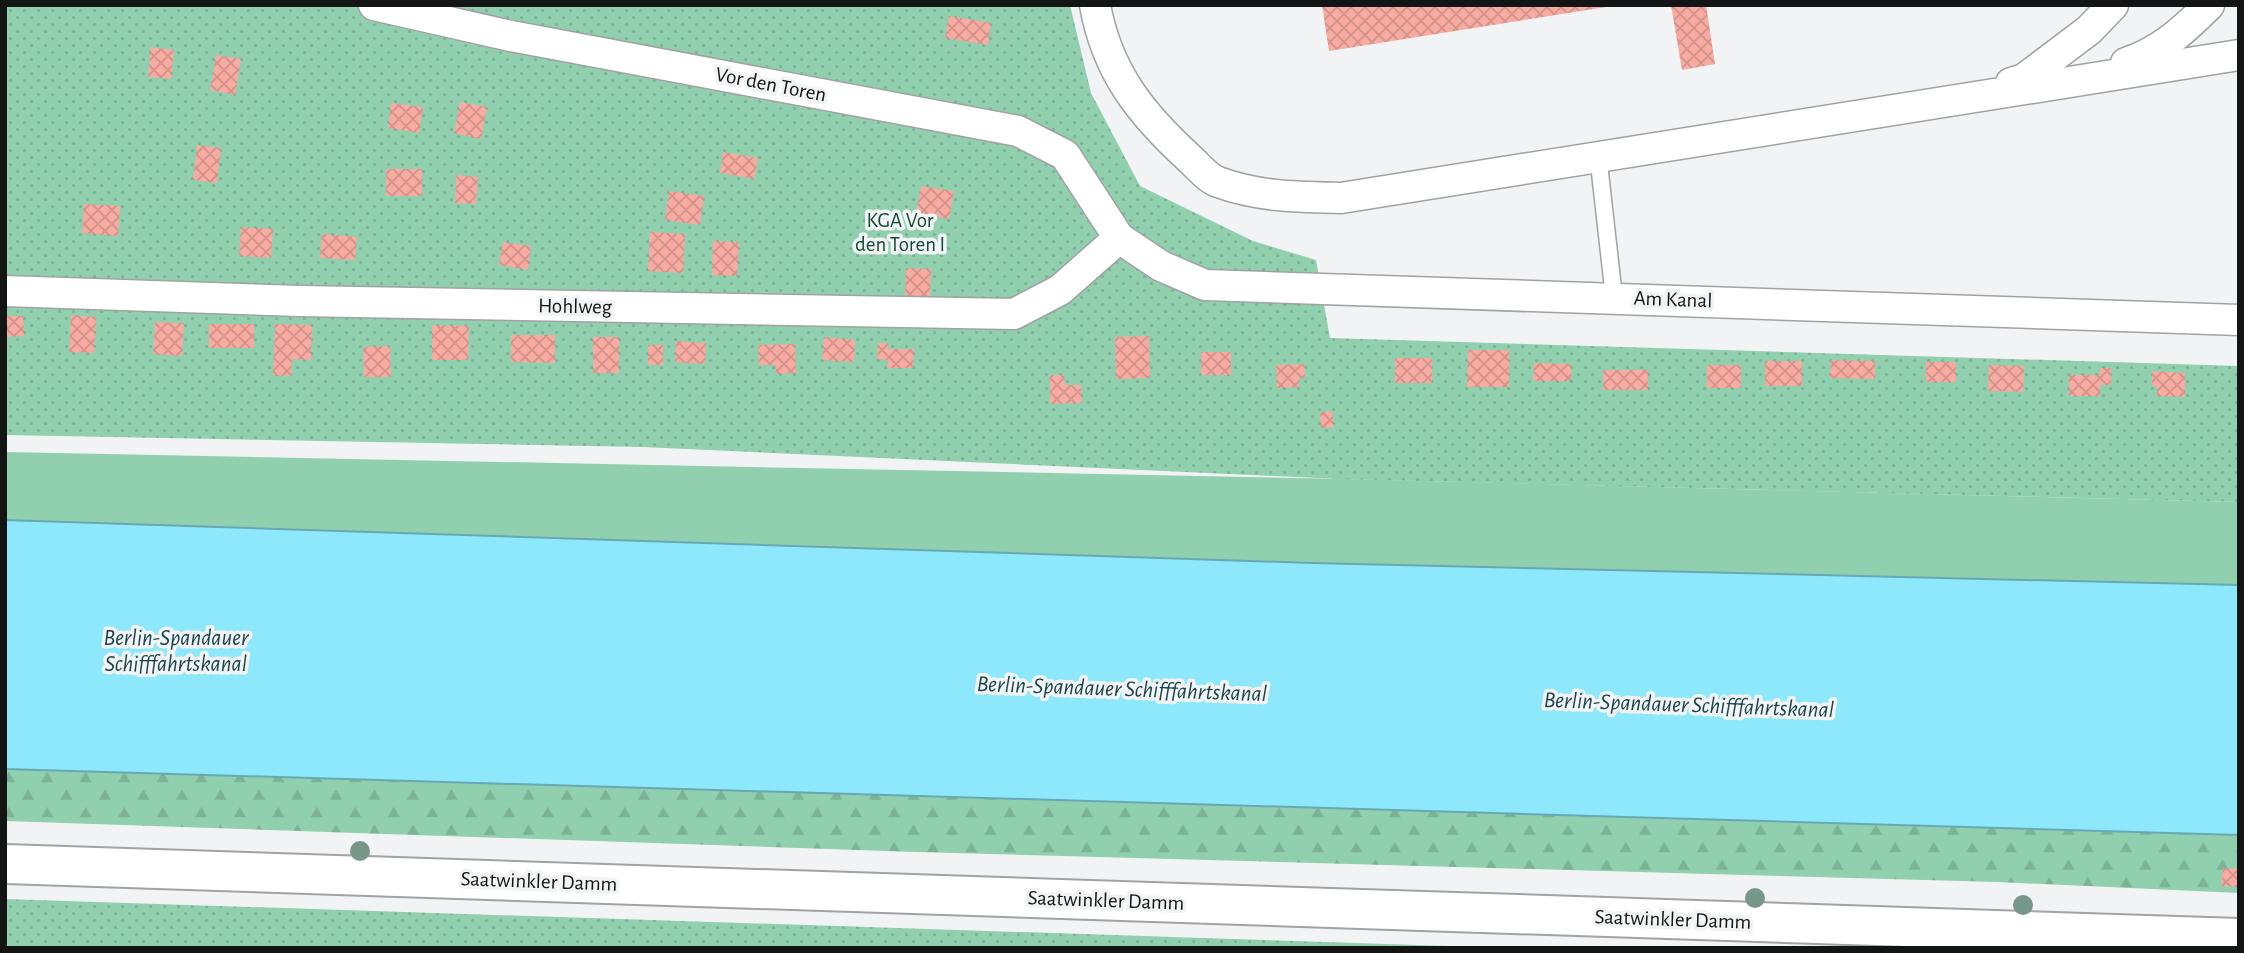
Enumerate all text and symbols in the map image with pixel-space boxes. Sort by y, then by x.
street label: Vor den Toren [714,63,828,106]
park label: KGA Vor den Toren I [855,210,945,255]
street label: Am Kanal [1633,288,1713,311]
street label: Hohlweg [538,295,613,318]
water label: Berlin-Spandauer Schifffahrtskanal [104,627,249,676]
water label: Berlin-Spandauer Schifffahrtskanal [976,673,1268,706]
water label: Berlin-Spandauer Schifffahrtskanal [1543,689,1835,722]
street label: Saatwinkler Damm [460,868,618,895]
street label: Saatwinkler Damm [1027,887,1185,914]
street label: Saatwinkler Damm [1594,906,1752,933]

